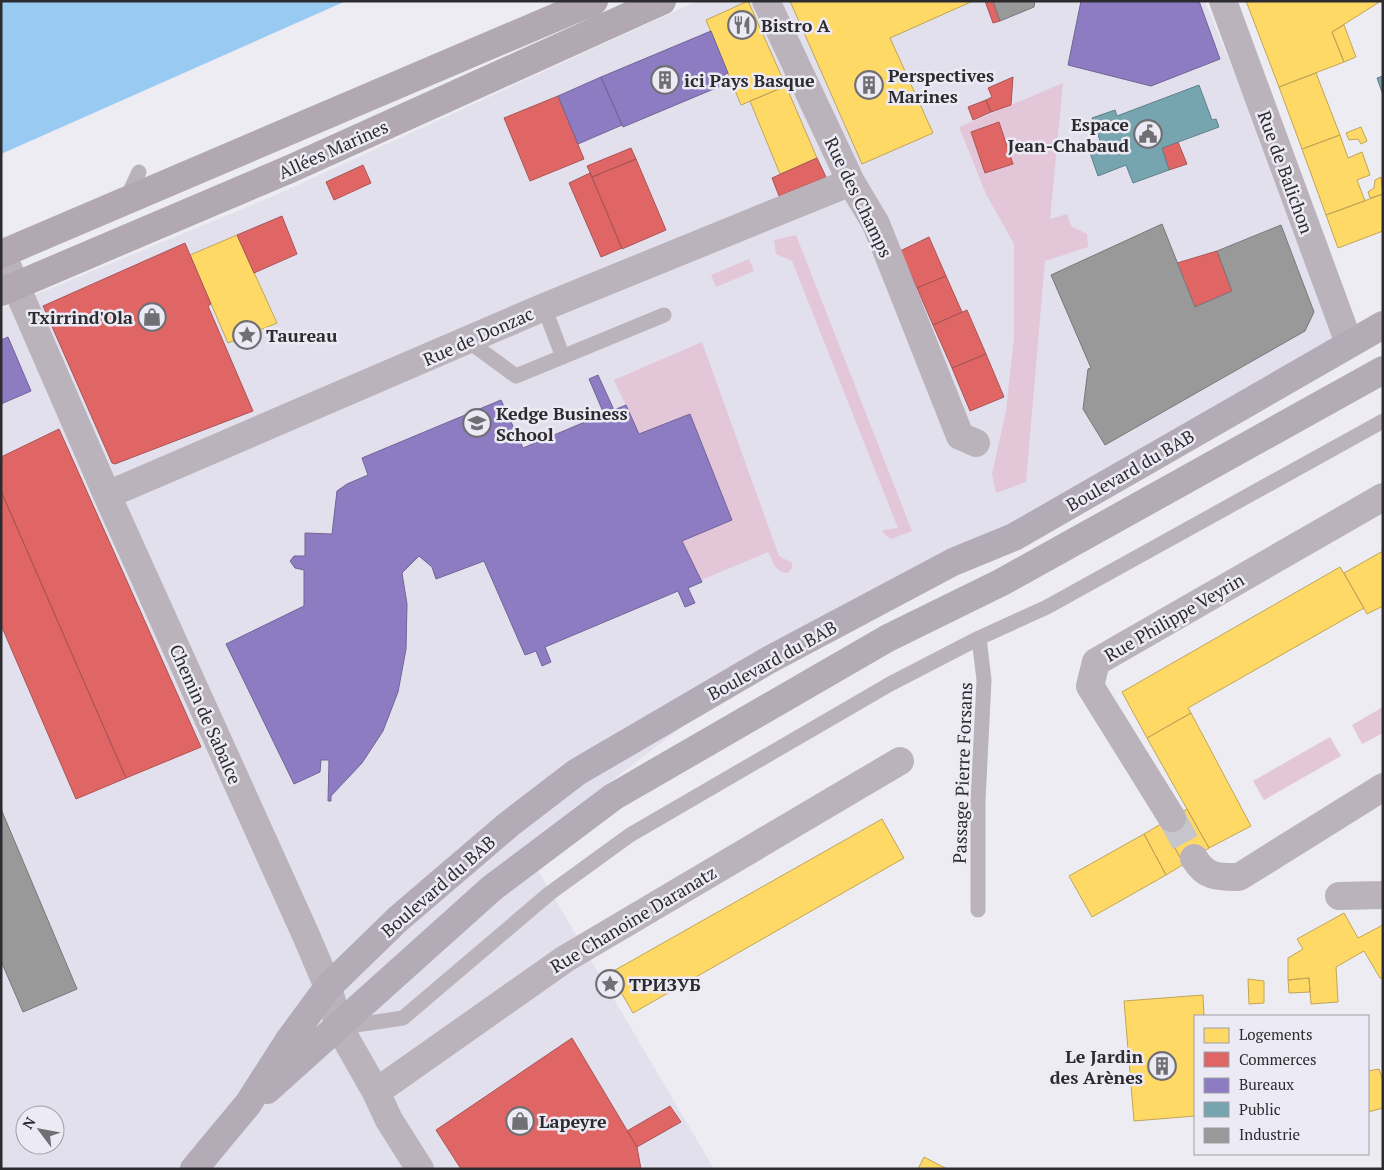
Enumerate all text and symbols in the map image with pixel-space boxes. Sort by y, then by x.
restaurant icon: Bistro A [727,10,757,40]
place label: Bistro A [761,13,831,37]
place label: Perspectives Marines [888,63,994,108]
building icon: ici Pays Basque [650,65,680,95]
place label: ici Pays Basque [684,68,815,92]
building icon: Perspectives Marines [854,70,884,100]
street label: Rue de Balichon [1253,107,1319,237]
place label: Espace Jean-Chabaud [1008,112,1129,157]
street label: Allées Marines [274,114,392,184]
public building icon: Espace Jean-Chabaud [1133,119,1163,149]
street label: Rue des Champs [819,133,899,261]
street label: Rue de Donzac [419,301,537,371]
shop icon: Txirrind'Ola [137,302,167,332]
place label: Txirrind'Ola [28,305,133,329]
place icon: Taureau [232,320,262,350]
place label: Taureau [266,323,337,347]
place label: Kedge Business School [496,401,628,446]
school or university icon: Kedge Business School [462,408,492,438]
street label: Boulevard du BAB [1062,424,1198,516]
street label: Rue Philippe Veyrin [1100,567,1248,667]
street label: Boulevard du BAB [703,615,841,705]
street label: Chemin de Sabalce [164,640,248,788]
street label: Passage Pierre Forsans [947,682,977,864]
street label: Boulevard du BAB [376,830,500,942]
street label: Rue Chanoine Daranatz [546,860,720,978]
place icon: ТРИЗУБ [595,969,625,999]
place label: ТРИЗУБ [629,972,701,996]
legend [1194,1015,1369,1155]
text: Logements [1239,1024,1312,1044]
place label: Le Jardin des Arènes [1050,1044,1143,1089]
text: Commerces [1239,1049,1317,1069]
building icon: Le Jardin des Arènes [1147,1051,1177,1081]
text: Bureaux [1239,1074,1294,1094]
text: Public [1239,1099,1281,1119]
north arrow [15,1105,65,1155]
shop icon: Lapeyre [505,1106,535,1136]
place label: Lapeyre [539,1109,607,1133]
text: N [18,1113,40,1132]
text: Industrie [1239,1124,1300,1144]

